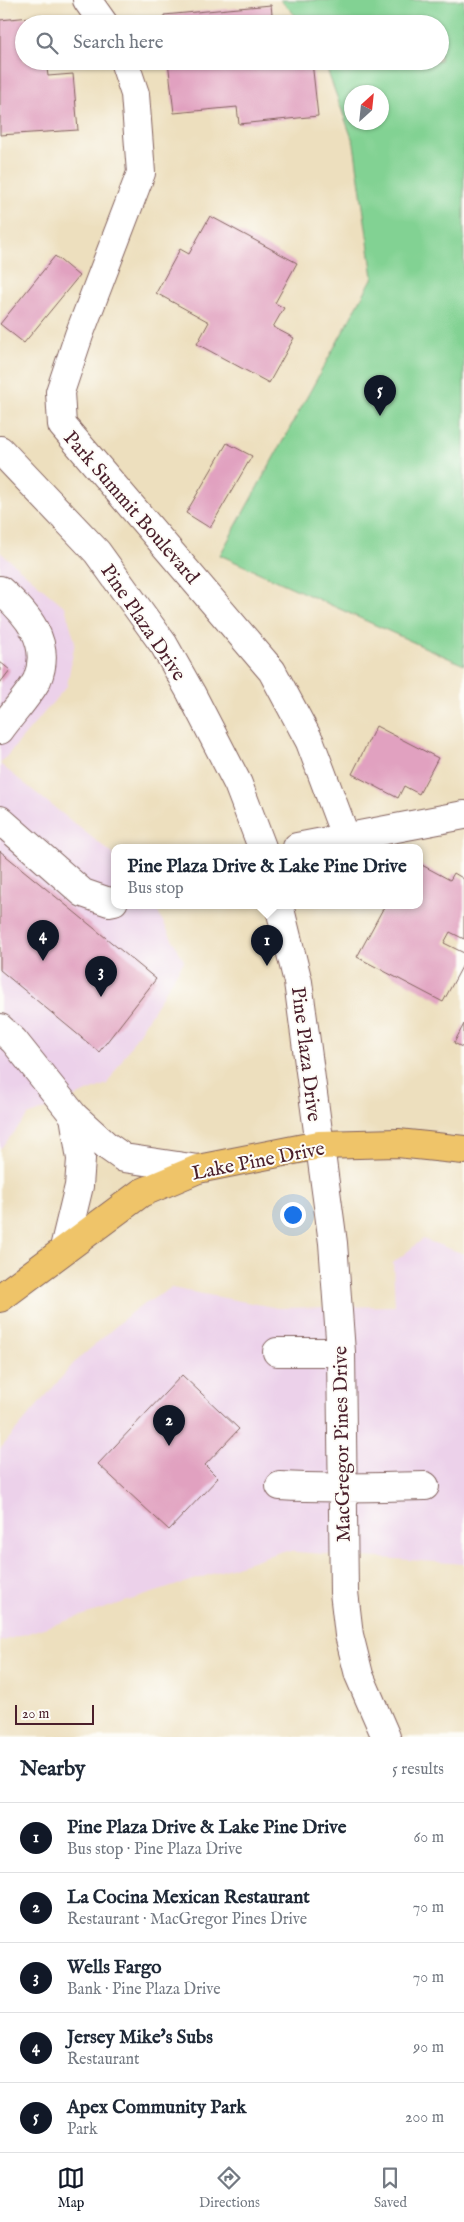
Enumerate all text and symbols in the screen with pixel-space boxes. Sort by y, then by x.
search box [15,15,449,70]
icon: search [33,29,61,57]
text: Search here [73,31,164,55]
north arrow [344,85,389,130]
pin: 5 [364,375,396,416]
street label: Park Summit Boulevard [58,426,204,590]
street label: Pine Plaza Drive [94,560,191,686]
popup [111,844,423,909]
text: Pine Plaza Drive & Lake Pine Drive [127,855,407,879]
text: Bus stop [127,879,184,899]
pin: 4 [27,920,59,961]
pin: 1 [251,925,283,966]
pin: 3 [85,956,117,997]
street label: Pine Plaza Drive [285,985,326,1123]
street label: Lake Pine Drive [190,1136,327,1187]
your location [280,1202,306,1228]
street label: MacGregor Pines Drive [328,1346,357,1542]
pin: 2 [153,1405,185,1446]
scale bar [15,1702,94,1725]
text: 20 m [22,1705,49,1723]
text: Nearby [20,1756,85,1783]
text: 5 results [392,1760,444,1780]
text: Pine Plaza Drive & Lake Pine Drive [67,1816,346,1840]
text: 1 [33,1828,39,1848]
text: 60 m [414,1828,444,1848]
text: Bus stop · Pine Plaza Drive [67,1840,242,1860]
text: La Cocina Mexican Restaurant [67,1886,310,1910]
text: 2 [32,1898,40,1918]
text: 70 m [413,1898,444,1918]
text: Restaurant · MacGregor Pines Drive [67,1910,307,1930]
text: Wells Fargo [67,1956,162,1980]
text: 3 [33,1968,39,1988]
text: 70 m [413,1968,444,1988]
text: Bank · Pine Plaza Drive [67,1980,221,2000]
text: Jersey Mike's Subs [67,2026,213,2050]
text: 4 [32,2038,40,2058]
text: 90 m [413,2038,444,2058]
text: Restaurant [67,2050,140,2070]
text: Apex Community Park [67,2096,246,2120]
text: 5 [33,2108,39,2128]
text: 200 m [405,2108,444,2128]
text: Park [67,2120,97,2140]
tab: Map [57,2164,85,2212]
tab: Directions [199,2164,260,2212]
tab: Saved [374,2164,407,2212]

